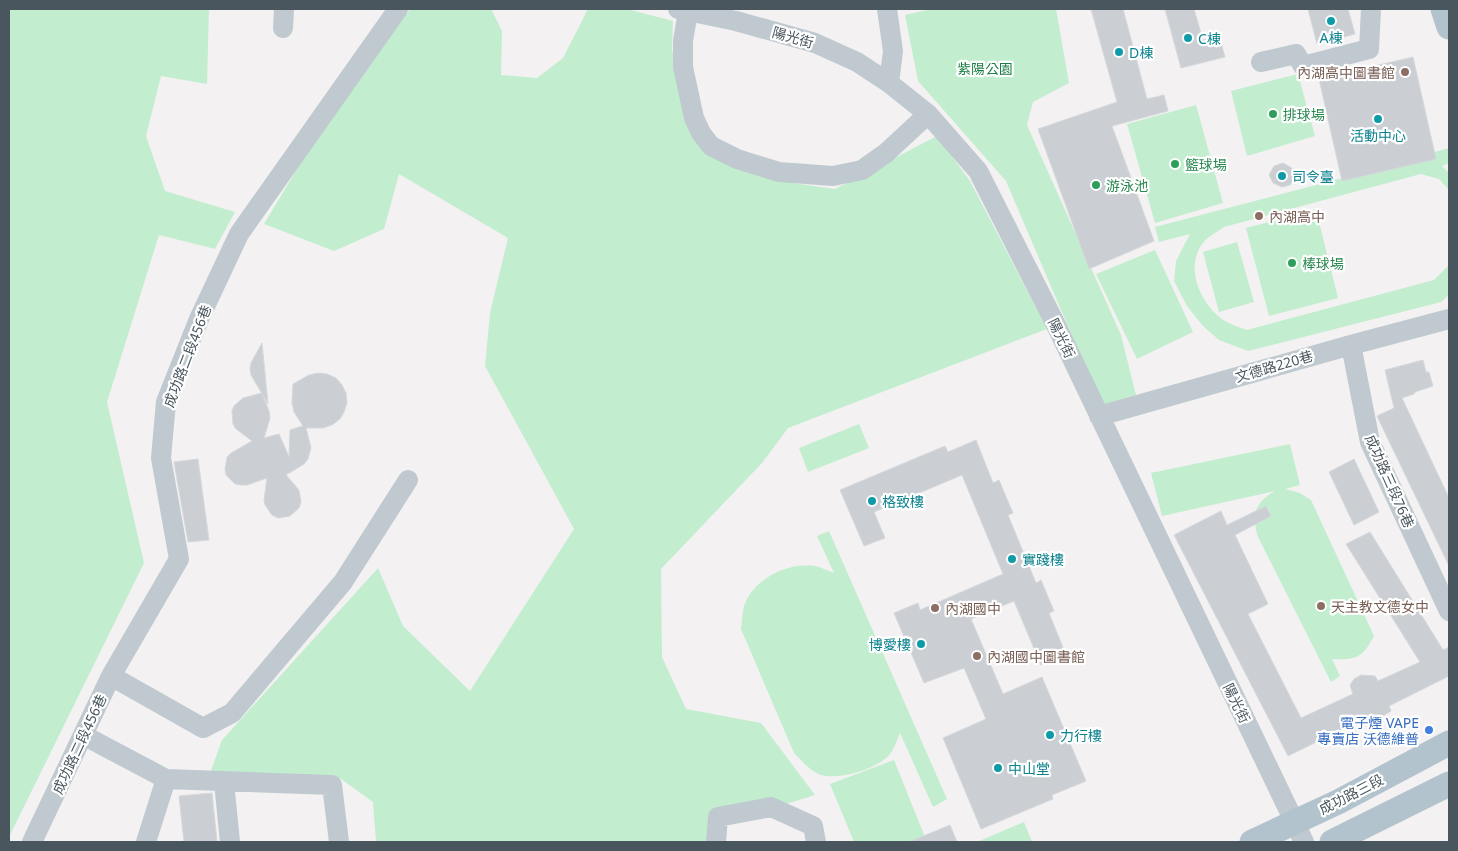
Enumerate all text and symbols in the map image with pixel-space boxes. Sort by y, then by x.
marker: A棟 [1325,15,1337,27]
street label: 陽光街 [770,22,816,52]
place label: A棟 [1320,28,1342,47]
place label: C棟 [1198,29,1221,48]
marker: C棟 [1182,32,1194,44]
place label: D棟 [1129,43,1153,62]
marker: D棟 [1113,46,1125,58]
park label: 紫陽公園 [957,59,1013,78]
place label: 內湖高中圖書館 [1297,63,1395,82]
marker: 內湖高中圖書館 [1399,66,1411,78]
place label: 排球場 [1283,105,1325,124]
marker: 排球場 [1267,108,1279,120]
marker: 活動中心 [1372,113,1384,125]
place label: 活動中心 [1350,126,1406,145]
place label: 籃球場 [1185,155,1227,174]
marker: 籃球場 [1169,158,1181,170]
place label: 司令臺 [1292,167,1334,186]
marker: 司令臺 [1276,170,1288,182]
place label: 游泳池 [1106,176,1148,195]
marker: 游泳池 [1090,179,1102,191]
place label: 內湖高中 [1269,207,1325,226]
marker: 內湖高中 [1253,210,1265,222]
place label: 棒球場 [1302,254,1344,273]
marker: 棒球場 [1286,257,1298,269]
street label: 成功路二段456巷 [159,302,215,410]
street label: 陽光街 [1044,315,1080,361]
street label: 文德路220巷 [1233,346,1315,386]
street label: 成功路三段76巷 [1361,431,1419,531]
place label: 格致樓 [882,492,924,511]
marker: 格致樓 [866,495,878,507]
place label: 實踐樓 [1022,550,1064,569]
marker: 實踐樓 [1006,553,1018,565]
place label: 天主教文德女中 [1331,597,1429,616]
place label: 內湖國中 [945,599,1001,618]
marker: 天主教文德女中 [1315,600,1327,612]
marker: 內湖國中 [929,602,941,614]
place label: 博愛樓 [869,635,911,654]
marker: 博愛樓 [915,638,927,650]
place label: 內湖國中圖書館 [987,647,1085,666]
marker: 內湖國中圖書館 [971,650,983,662]
street label: 陽光街 [1219,680,1255,726]
street label: 成功路二段456巷 [48,691,110,797]
place label: 電子煙 VAPE 專賣店 沃德維普 [1317,713,1419,748]
marker: 電子煙 VAPE 專賣店 沃德維普 [1423,724,1435,736]
place label: 力行樓 [1060,726,1102,745]
marker: 力行樓 [1044,729,1056,741]
place label: 中山堂 [1008,759,1050,778]
marker: 中山堂 [992,762,1004,774]
street label: 成功路三段 [1316,770,1386,818]

